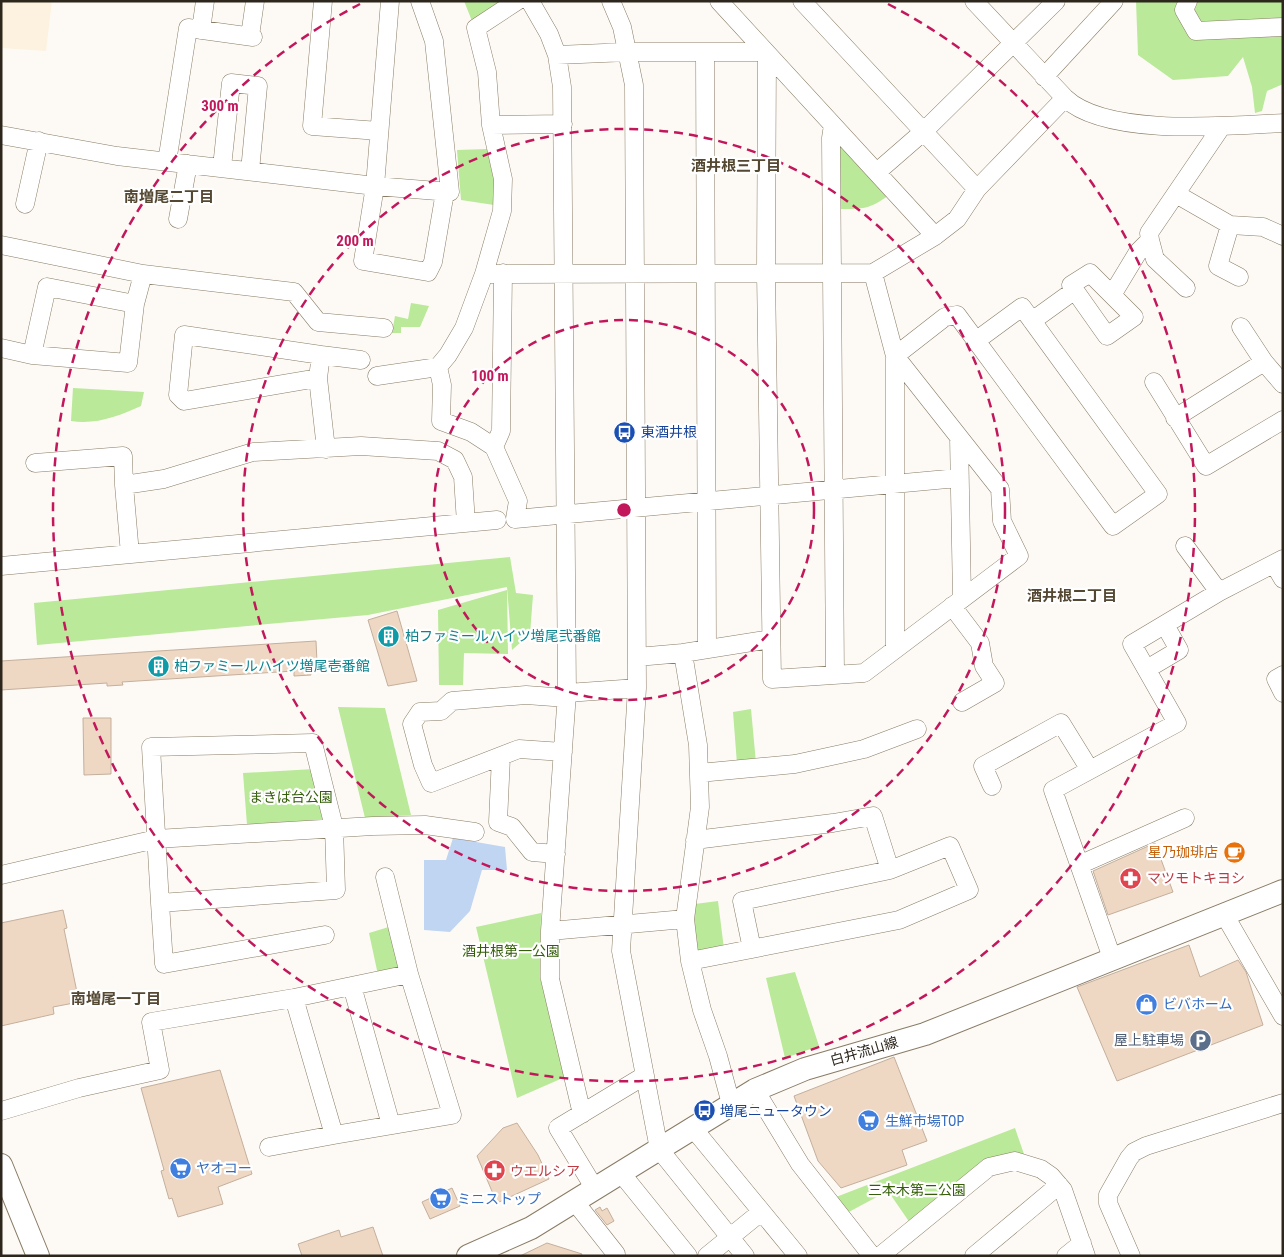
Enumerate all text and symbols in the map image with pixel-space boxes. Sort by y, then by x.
text: 300 m [201,97,239,115]
district label: 酒井根三丁目 [691,157,781,175]
district label: 南増尾二丁目 [124,188,214,206]
text: 200 m [336,232,374,250]
text: 100 m [471,367,509,385]
bus stop icon: 東酒井根 [613,420,637,444]
place label: 東酒井根 [641,424,697,440]
centre of rings [615,501,633,519]
district label: 酒井根二丁目 [1027,587,1117,605]
building icon: 柏ファミールハイツ増尾弐番館 [377,624,401,648]
place label: 柏ファミールハイツ増尾弐番館 [405,628,601,644]
building icon: 柏ファミールハイツ増尾壱番館 [146,654,170,678]
place label: 柏ファミールハイツ増尾壱番館 [174,658,370,674]
park label: まきば台公園 [249,789,333,805]
cafe icon: 星乃珈琲店 [1222,840,1246,864]
place label: 星乃珈琲店 [1148,844,1218,860]
pharmacy icon: マツモトキヨシ [1119,866,1143,890]
place label: マツモトキヨシ [1147,870,1245,886]
park label: 酒井根第一公園 [462,943,560,959]
district label: 南増尾一丁目 [71,990,161,1008]
shop icon: ビバホーム [1135,992,1159,1016]
place label: ビバホーム [1163,996,1233,1012]
parking icon: 屋上駐車場 [1188,1028,1212,1052]
place label: 屋上駐車場 [1114,1032,1184,1048]
street label: 白井流山線 [828,1034,900,1068]
bus stop icon: 増尾ニュータウン [692,1099,716,1123]
place label: 増尾ニュータウン [720,1103,832,1119]
supermarket icon: 生鮮市場TOP [857,1109,881,1133]
place label: 生鮮市場TOP [885,1113,965,1129]
supermarket icon: ヤオコー [168,1156,192,1180]
pharmacy icon: ウエルシア [482,1159,506,1183]
place label: ヤオコー [196,1160,252,1176]
place label: ウエルシア [510,1163,580,1179]
park label: 三本木第二公園 [868,1182,966,1198]
supermarket icon: ミニストップ [429,1187,453,1211]
place label: ミニストップ [457,1191,541,1207]

